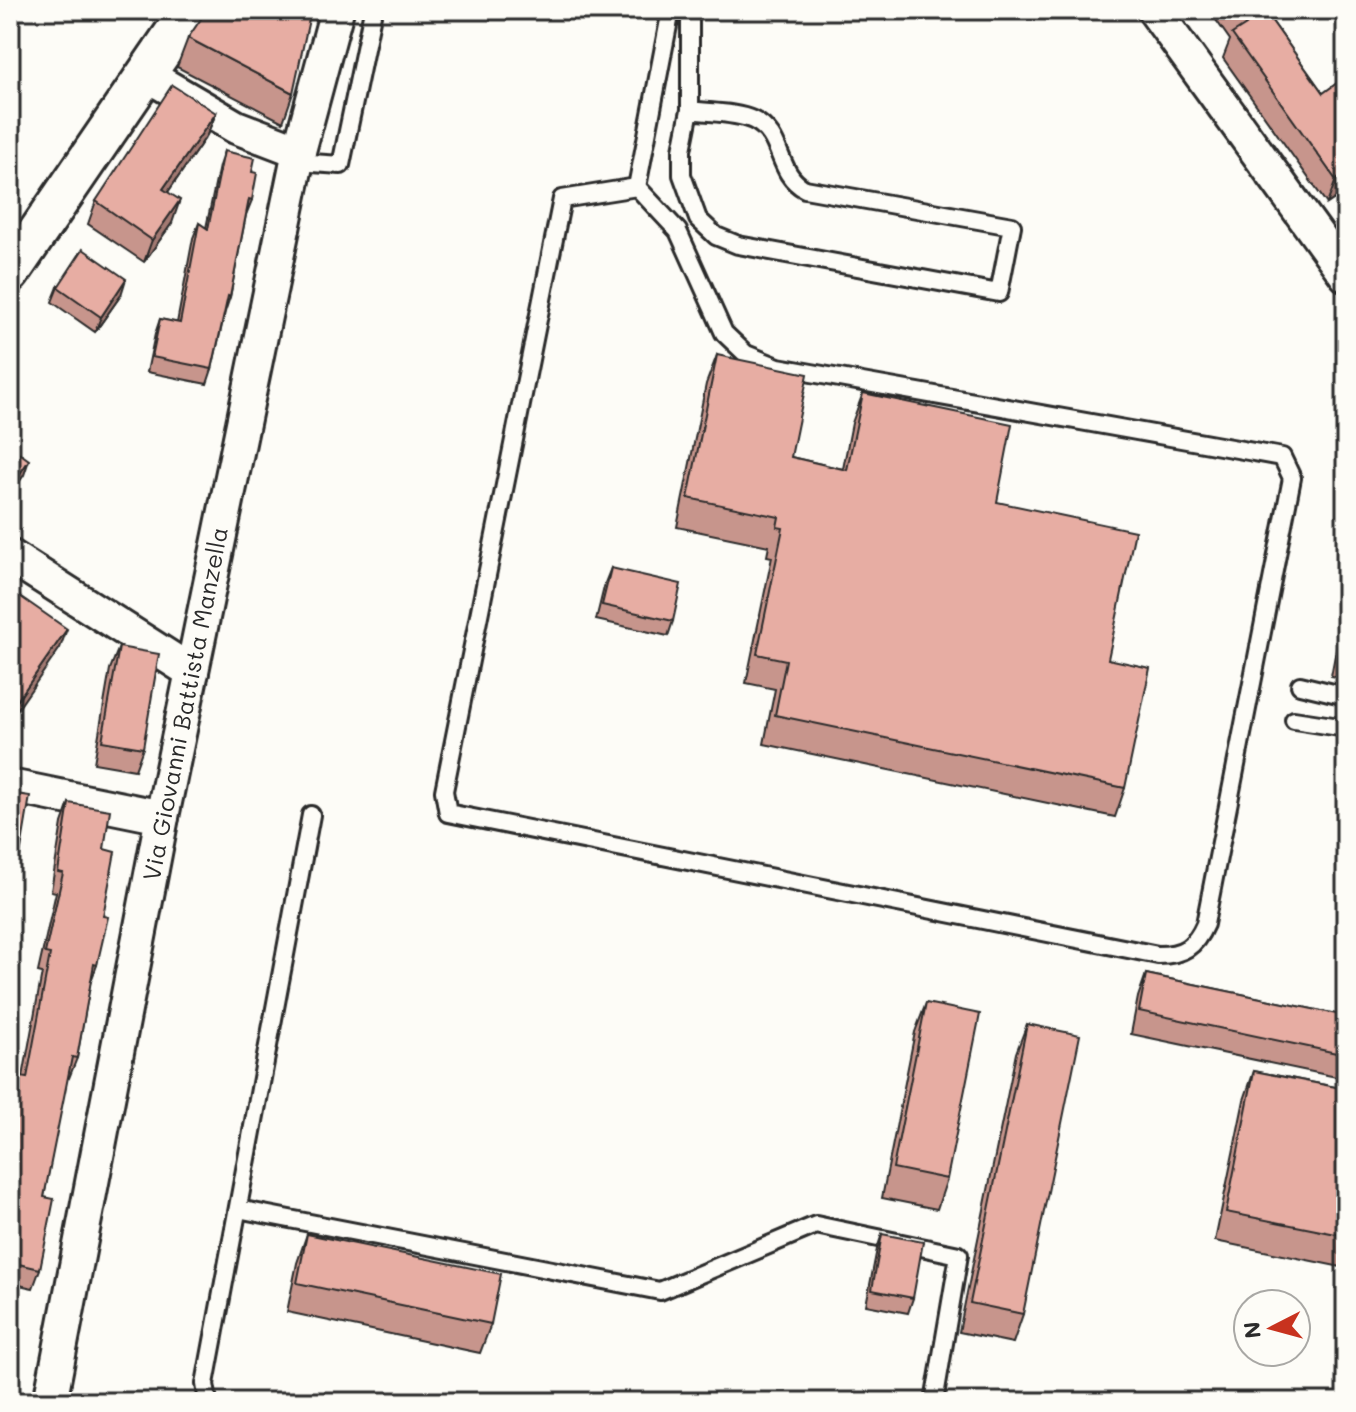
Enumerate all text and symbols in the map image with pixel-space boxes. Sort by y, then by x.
street label: Via Giovanni Battista Manzella [135,524,234,883]
north arrow [1232,1288,1312,1368]
text: N [1236,1320,1267,1340]

